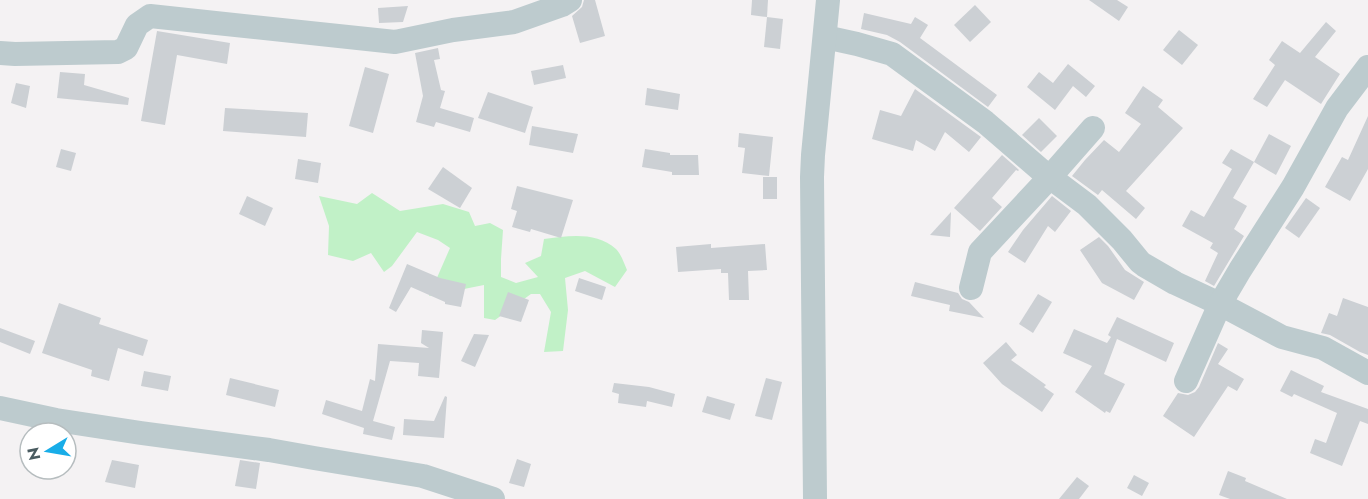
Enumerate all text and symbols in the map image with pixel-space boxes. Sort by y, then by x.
north arrow [18,421,78,481]
text: N [21,445,46,462]

